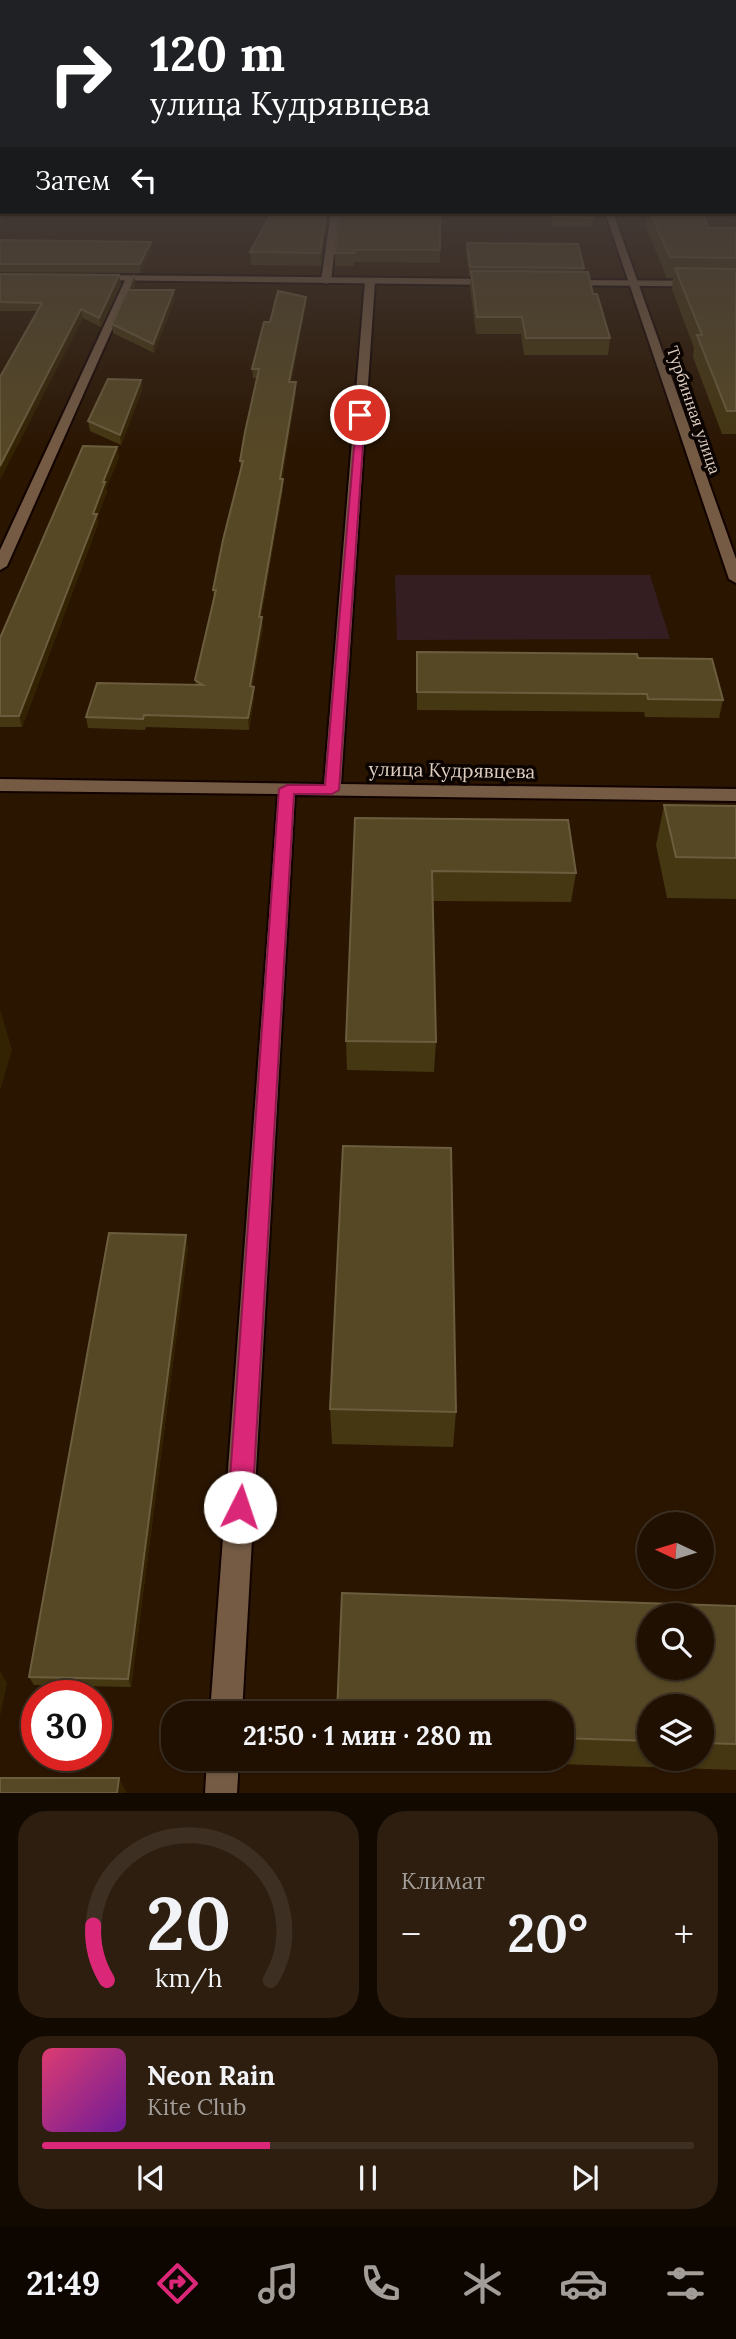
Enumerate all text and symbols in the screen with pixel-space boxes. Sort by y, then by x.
text: 120 m [150,22,285,84]
icon: right [35,28,126,119]
text: улица Кудрявцева [150,83,431,124]
icon: left [125,161,163,199]
text: Затем [35,164,111,197]
street label: Турбинная улица [663,343,725,477]
pin [330,385,390,445]
icon: arrive [341,396,379,434]
street label: улица Кудрявцева [369,757,536,783]
position arrow [203,1470,277,1544]
north arrow [637,1512,714,1589]
map controls [637,1512,714,1771]
button: search [637,1603,714,1680]
speed limit sign: 30 [21,1680,112,1771]
button: layers [637,1694,714,1771]
text: 21:50 · 1 мин · 280 m [243,1719,492,1752]
text: Климат [401,1866,485,1895]
text: 20 [146,1878,231,1971]
text: 20° [507,1900,588,1966]
text: − [401,1910,421,1958]
text: + [674,1910,694,1958]
text: km/h [155,1962,222,1994]
text: Neon Rain [147,2059,275,2092]
text: Kite Club [147,2092,246,2121]
icon: previous [132,2159,170,2197]
icon: pause [349,2159,387,2197]
icon: next [566,2159,604,2197]
icon: directions [153,2259,202,2308]
icon: music [254,2259,303,2308]
icon: phone [356,2259,405,2308]
icon: climate [458,2259,507,2308]
icon: car [559,2259,608,2308]
icon: filters [661,2259,710,2308]
text: 21:49 [26,2263,100,2304]

